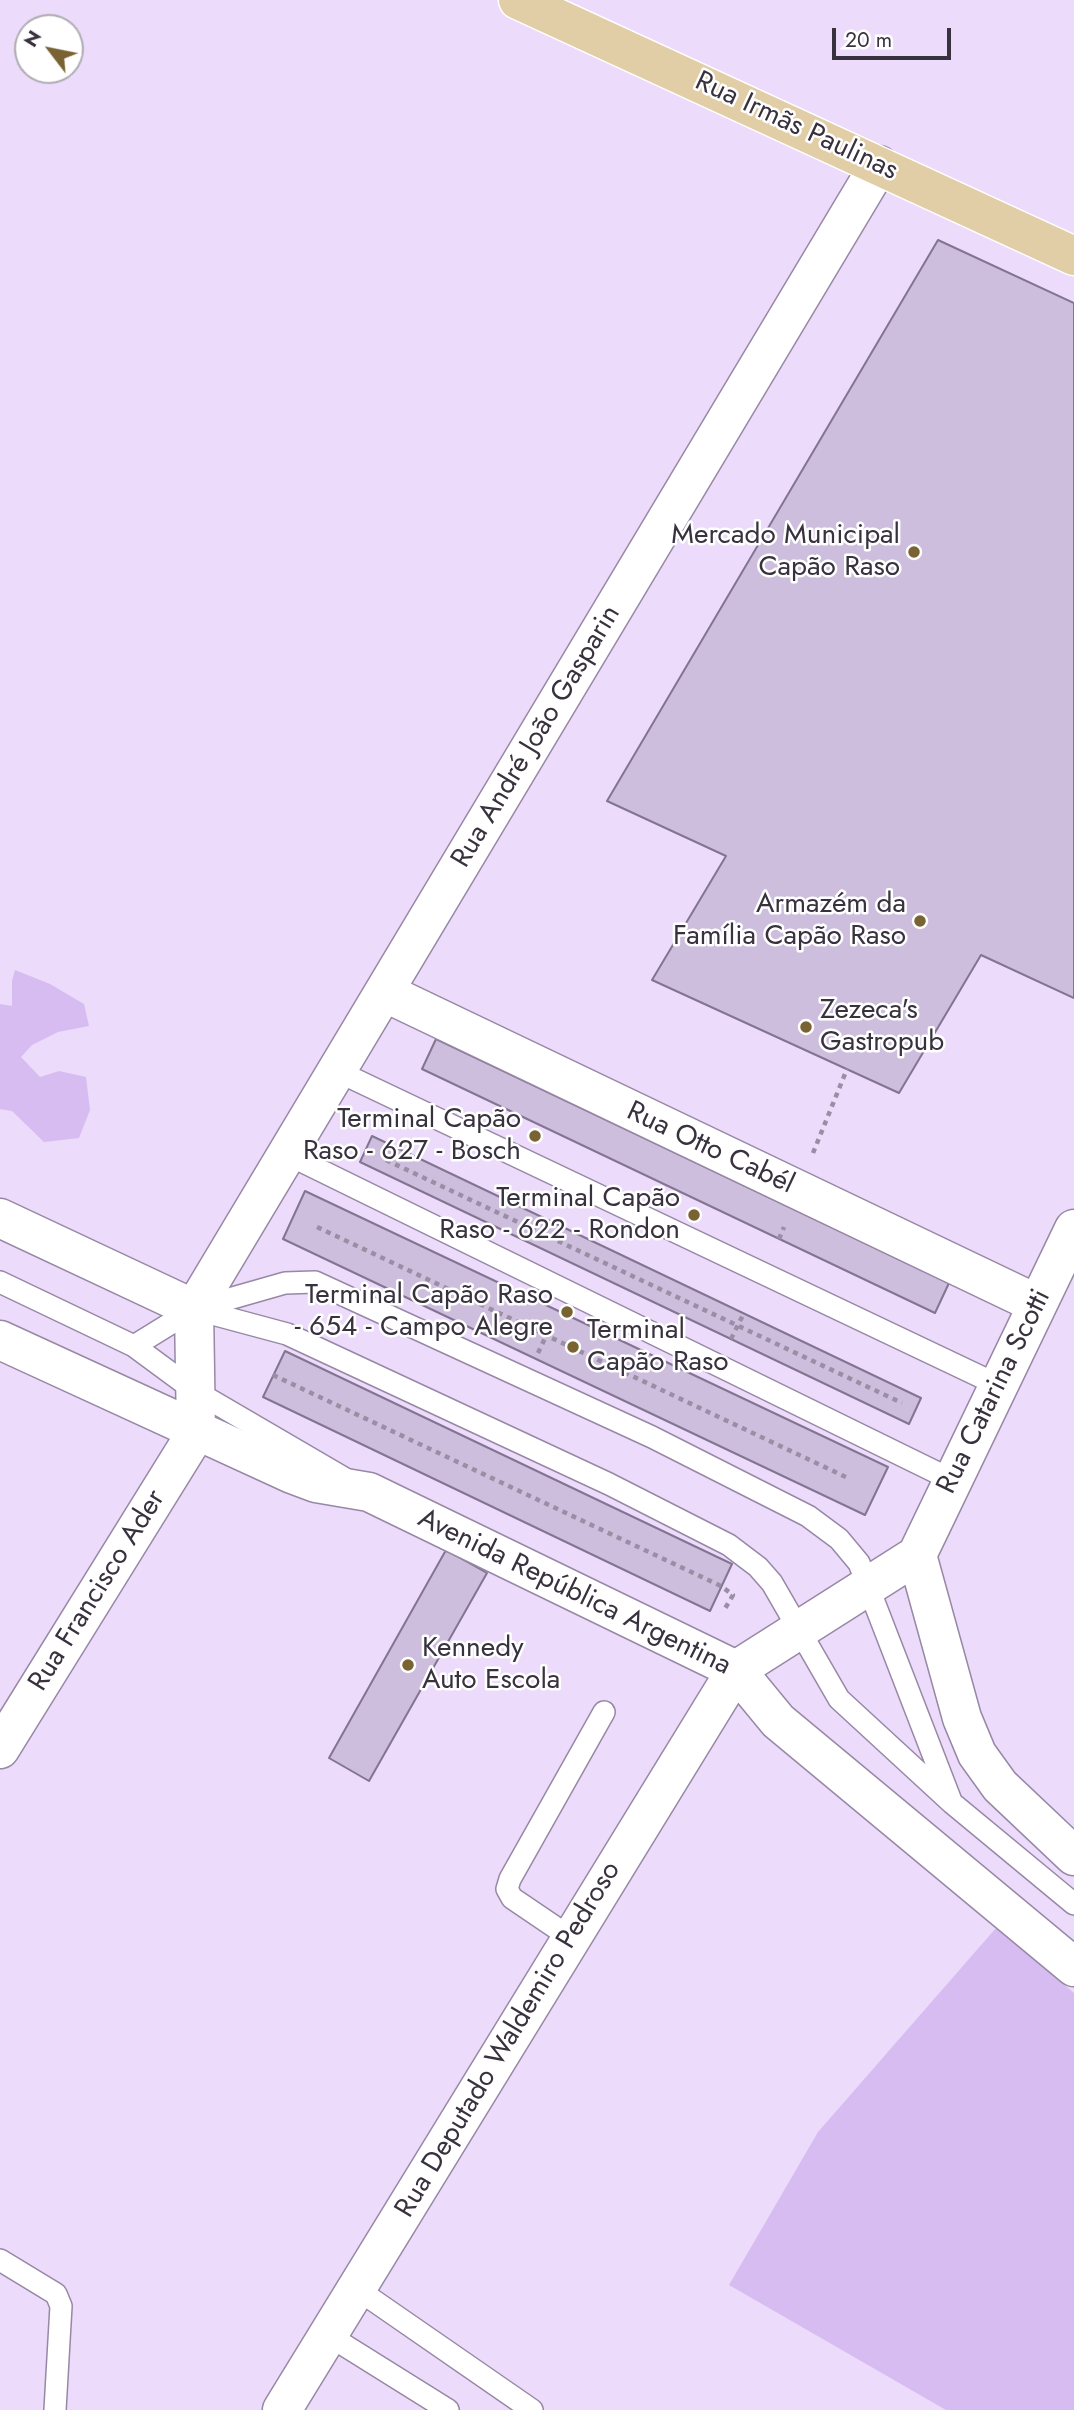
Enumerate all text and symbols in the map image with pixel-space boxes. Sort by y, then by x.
north arrow [14,14,84,84]
scale bar [836,14,955,58]
text: N [17,25,48,52]
text: 20 m [845,25,892,55]
street label: Rua Irmãs Paulinas [689,65,903,189]
place label: Mercado Municipal Capão Raso [671,519,900,585]
marker: Mercado Municipal Capão Raso [906,544,922,560]
street label: Rua André João Gasparin [445,600,629,874]
place label: Armazém da Família Capão Raso [673,888,906,954]
marker: Armazém da Família Capão Raso [912,913,928,929]
place label: Zezeca's Gastropub [820,994,944,1060]
marker: Zezeca's Gastropub [798,1019,814,1035]
street label: Rua Otto Cabél [621,1096,799,1202]
place label: Terminal Capão Raso - 627 - Bosch [303,1103,521,1169]
marker: Terminal Capão Raso - 627 - Bosch [527,1128,543,1144]
place label: Terminal Capão Raso - 622 - Rondon [439,1182,680,1248]
marker: Terminal Capão Raso - 622 - Rondon [686,1207,702,1223]
place label: Terminal Capão Raso - 654 - Campo Alegre [295,1279,553,1345]
street label: Rua Catarina Scotti [931,1284,1059,1500]
marker: Terminal Capão Raso - 654 - Campo Alegre [559,1304,575,1320]
place label: Terminal Capão Raso [587,1314,729,1380]
marker: Terminal Capão Raso [565,1339,581,1355]
street label: Rua Francisco Ader [23,1484,173,1698]
street label: Avenida República Argentina [412,1503,736,1683]
place label: Kennedy Auto Escola [422,1632,560,1698]
marker: Kennedy Auto Escola [400,1657,416,1673]
street label: Rua Deputado Waldemiro Pedroso [389,1856,629,2224]

